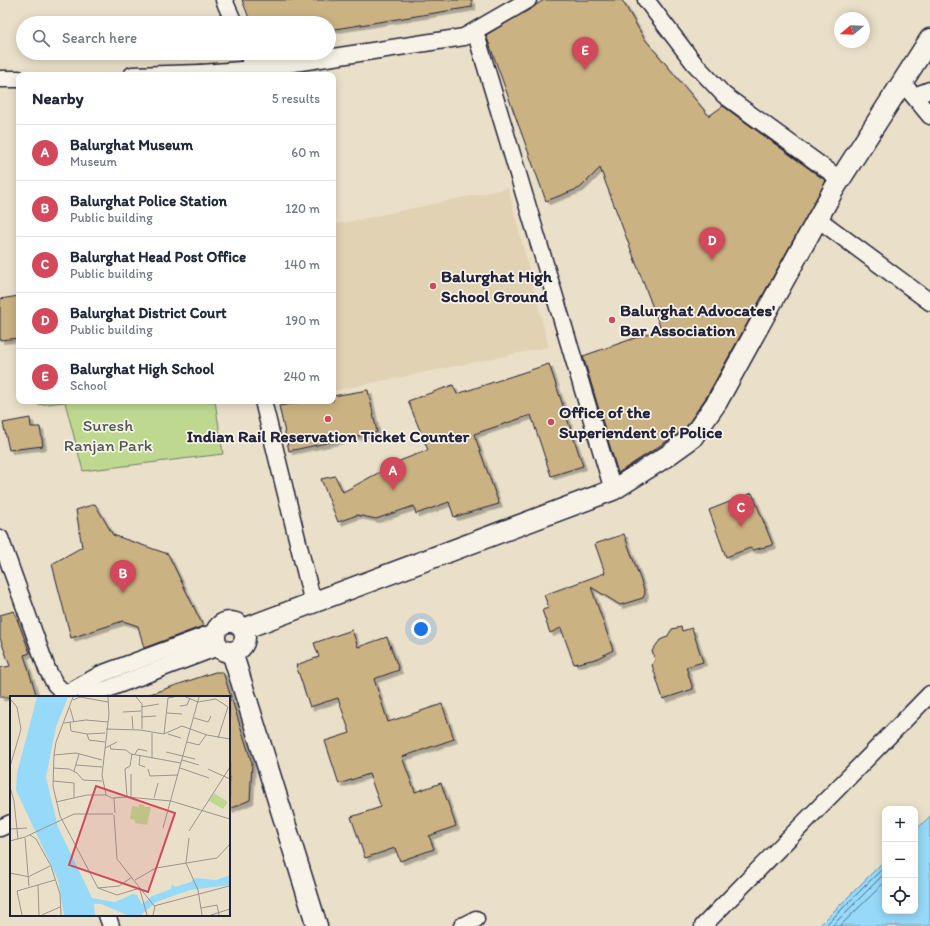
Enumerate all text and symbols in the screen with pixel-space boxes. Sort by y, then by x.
north arrow [834,12,870,48]
search box [16,16,336,60]
icon: search [30,27,52,49]
text: Search here [62,29,137,47]
pin: E [572,37,598,70]
text: Nearby [32,88,84,108]
text: 5 results [272,91,320,106]
text: Balurghat Museum [70,136,193,154]
text: A [41,145,49,160]
text: 60 m [291,145,320,160]
text: Museum [70,154,117,169]
text: Balurghat Police Station [70,192,227,210]
text: B [41,201,49,216]
text: 120 m [285,201,320,216]
text: Public building [70,210,153,225]
pin: D [699,227,725,260]
text: Balurghat Head Post Office [70,248,246,266]
text: C [41,257,49,272]
text: 140 m [284,257,320,272]
text: Public building [70,266,153,281]
place label: Balurghat High School Ground [441,266,553,306]
marker: Balurghat High School Ground [428,281,438,291]
place label: Balurghat Advocates' Bar Association [620,300,775,340]
text: Balurghat District Court [70,304,227,322]
text: D [41,313,49,328]
text: 190 m [285,313,320,328]
marker: Balurghat Advocates' Bar Association [607,315,617,325]
text: Public building [70,322,153,337]
text: Balurghat High School [70,360,214,378]
text: E [41,369,49,384]
text: 240 m [283,369,320,384]
text: School [70,378,107,393]
place label: Office of the Superiendent of Police [559,402,722,443]
marker: Indian Rail Reservation Ticket Counter [323,414,333,424]
park label: Suresh Ranjan Park [64,415,153,455]
marker: Office of the Superiendent of Police [546,417,556,427]
place label: Indian Rail Reservation Ticket Counter [187,426,469,446]
pin: A [380,457,406,490]
pin: C [728,494,754,527]
pin: B [110,560,136,593]
your location [411,619,431,639]
inset map [10,696,230,916]
map controls [882,806,918,914]
button: + [882,806,918,842]
button: − [882,842,918,878]
button: locate [882,878,918,914]

